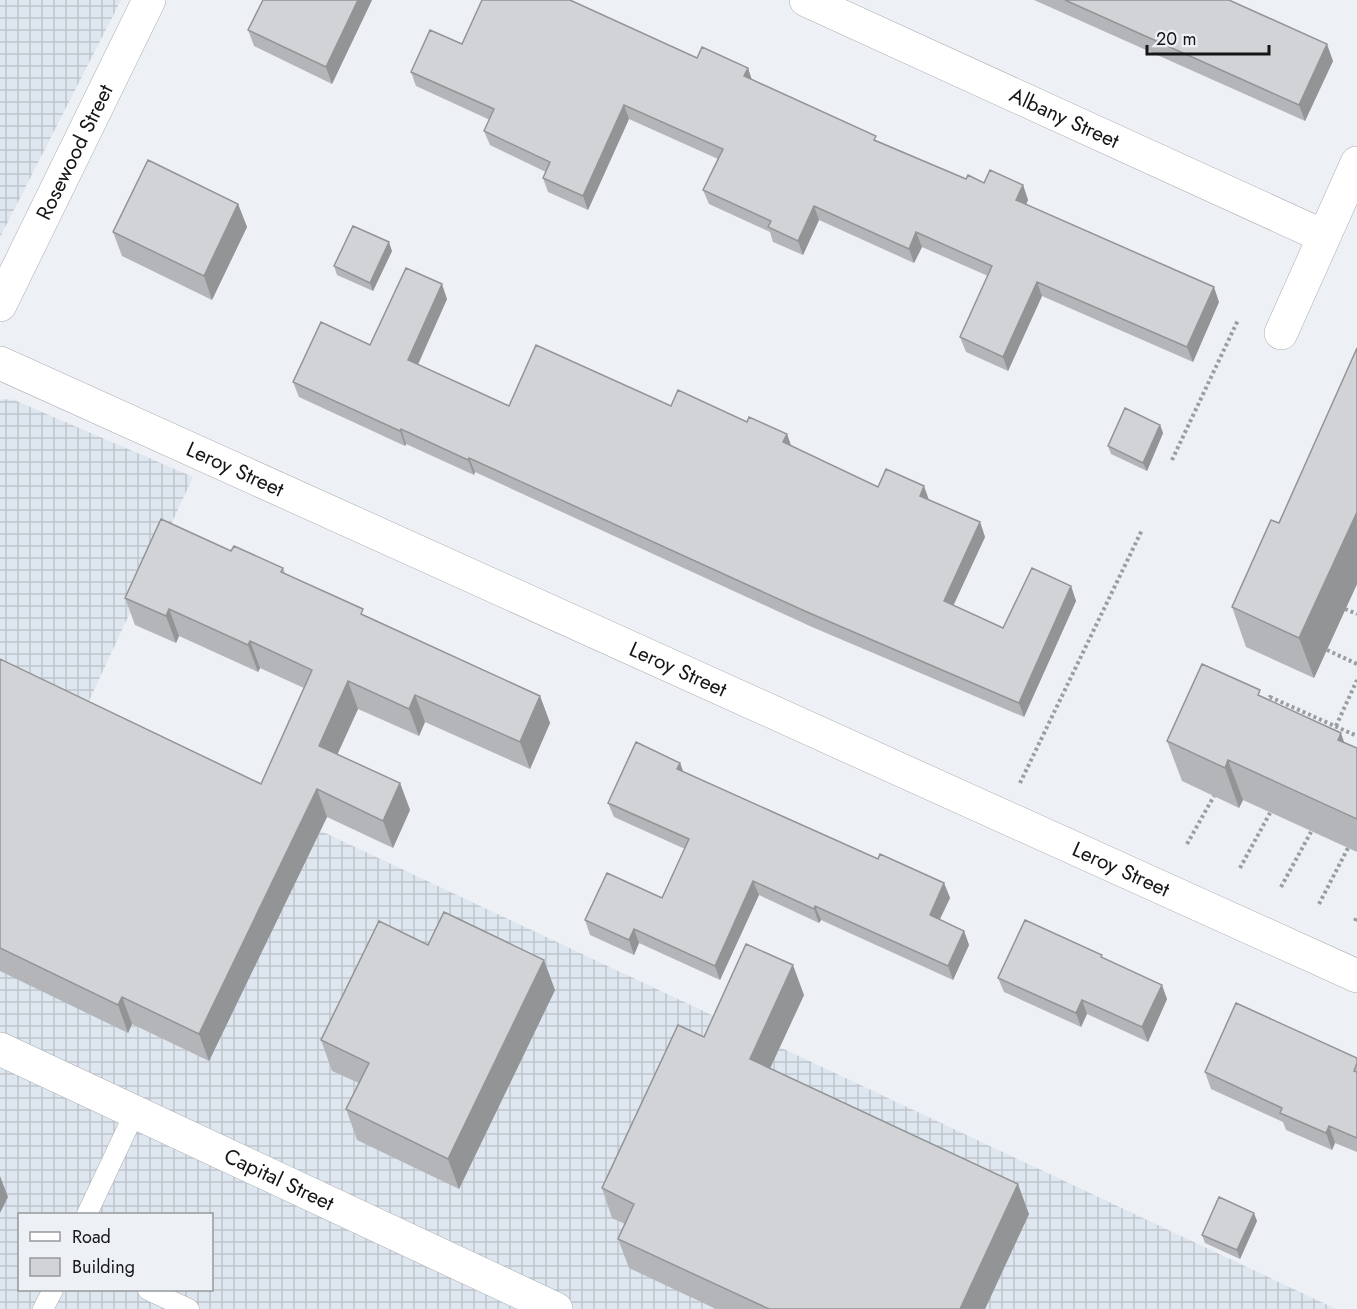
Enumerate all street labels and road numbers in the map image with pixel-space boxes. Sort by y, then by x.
street label: Rosewood Street [29,79,120,225]
street label: Albany Street [1005,80,1124,156]
street label: Leroy Street [182,434,289,504]
street label: Leroy Street [624,634,732,704]
street label: Leroy Street [1067,834,1175,904]
street label: Capital Street [219,1141,339,1218]

